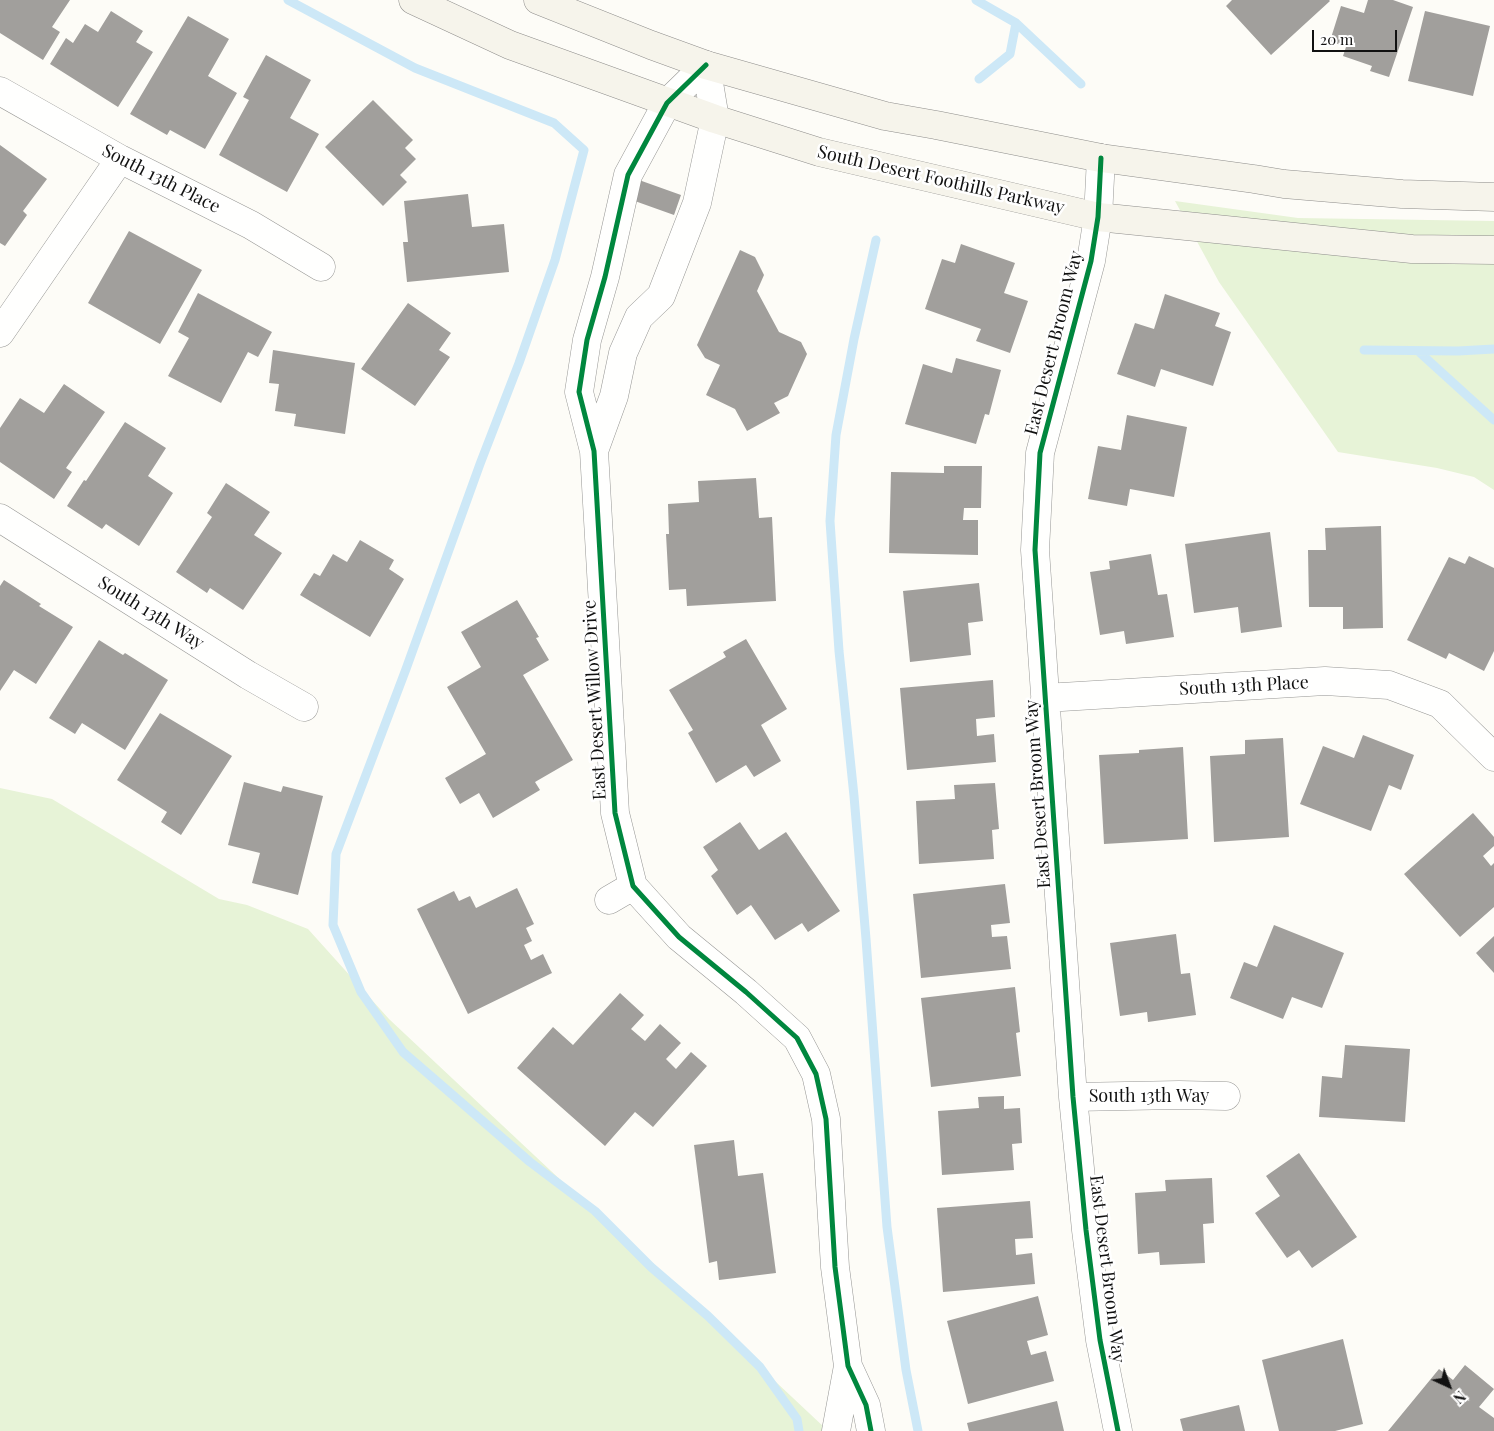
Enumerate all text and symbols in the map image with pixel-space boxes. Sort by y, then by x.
scale bar [1314,20,1399,52]
text: 20 m [1320,29,1353,49]
street label: South 13th Place [98,140,224,218]
street label: South Desert Foothills Parkway [815,141,1067,219]
street label: East Desert Broom Way [1021,249,1087,437]
street label: South 13th Way [94,572,208,654]
street label: East Desert Willow Drive [579,599,611,801]
street label: South 13th Place [1179,672,1309,700]
street label: East Desert Broom Way [1021,699,1055,889]
street label: South 13th Way [1089,1085,1209,1107]
street label: East Desert Broom Way [1085,1174,1129,1364]
north arrow [1424,1361,1474,1411]
text: N [1449,1387,1470,1408]

